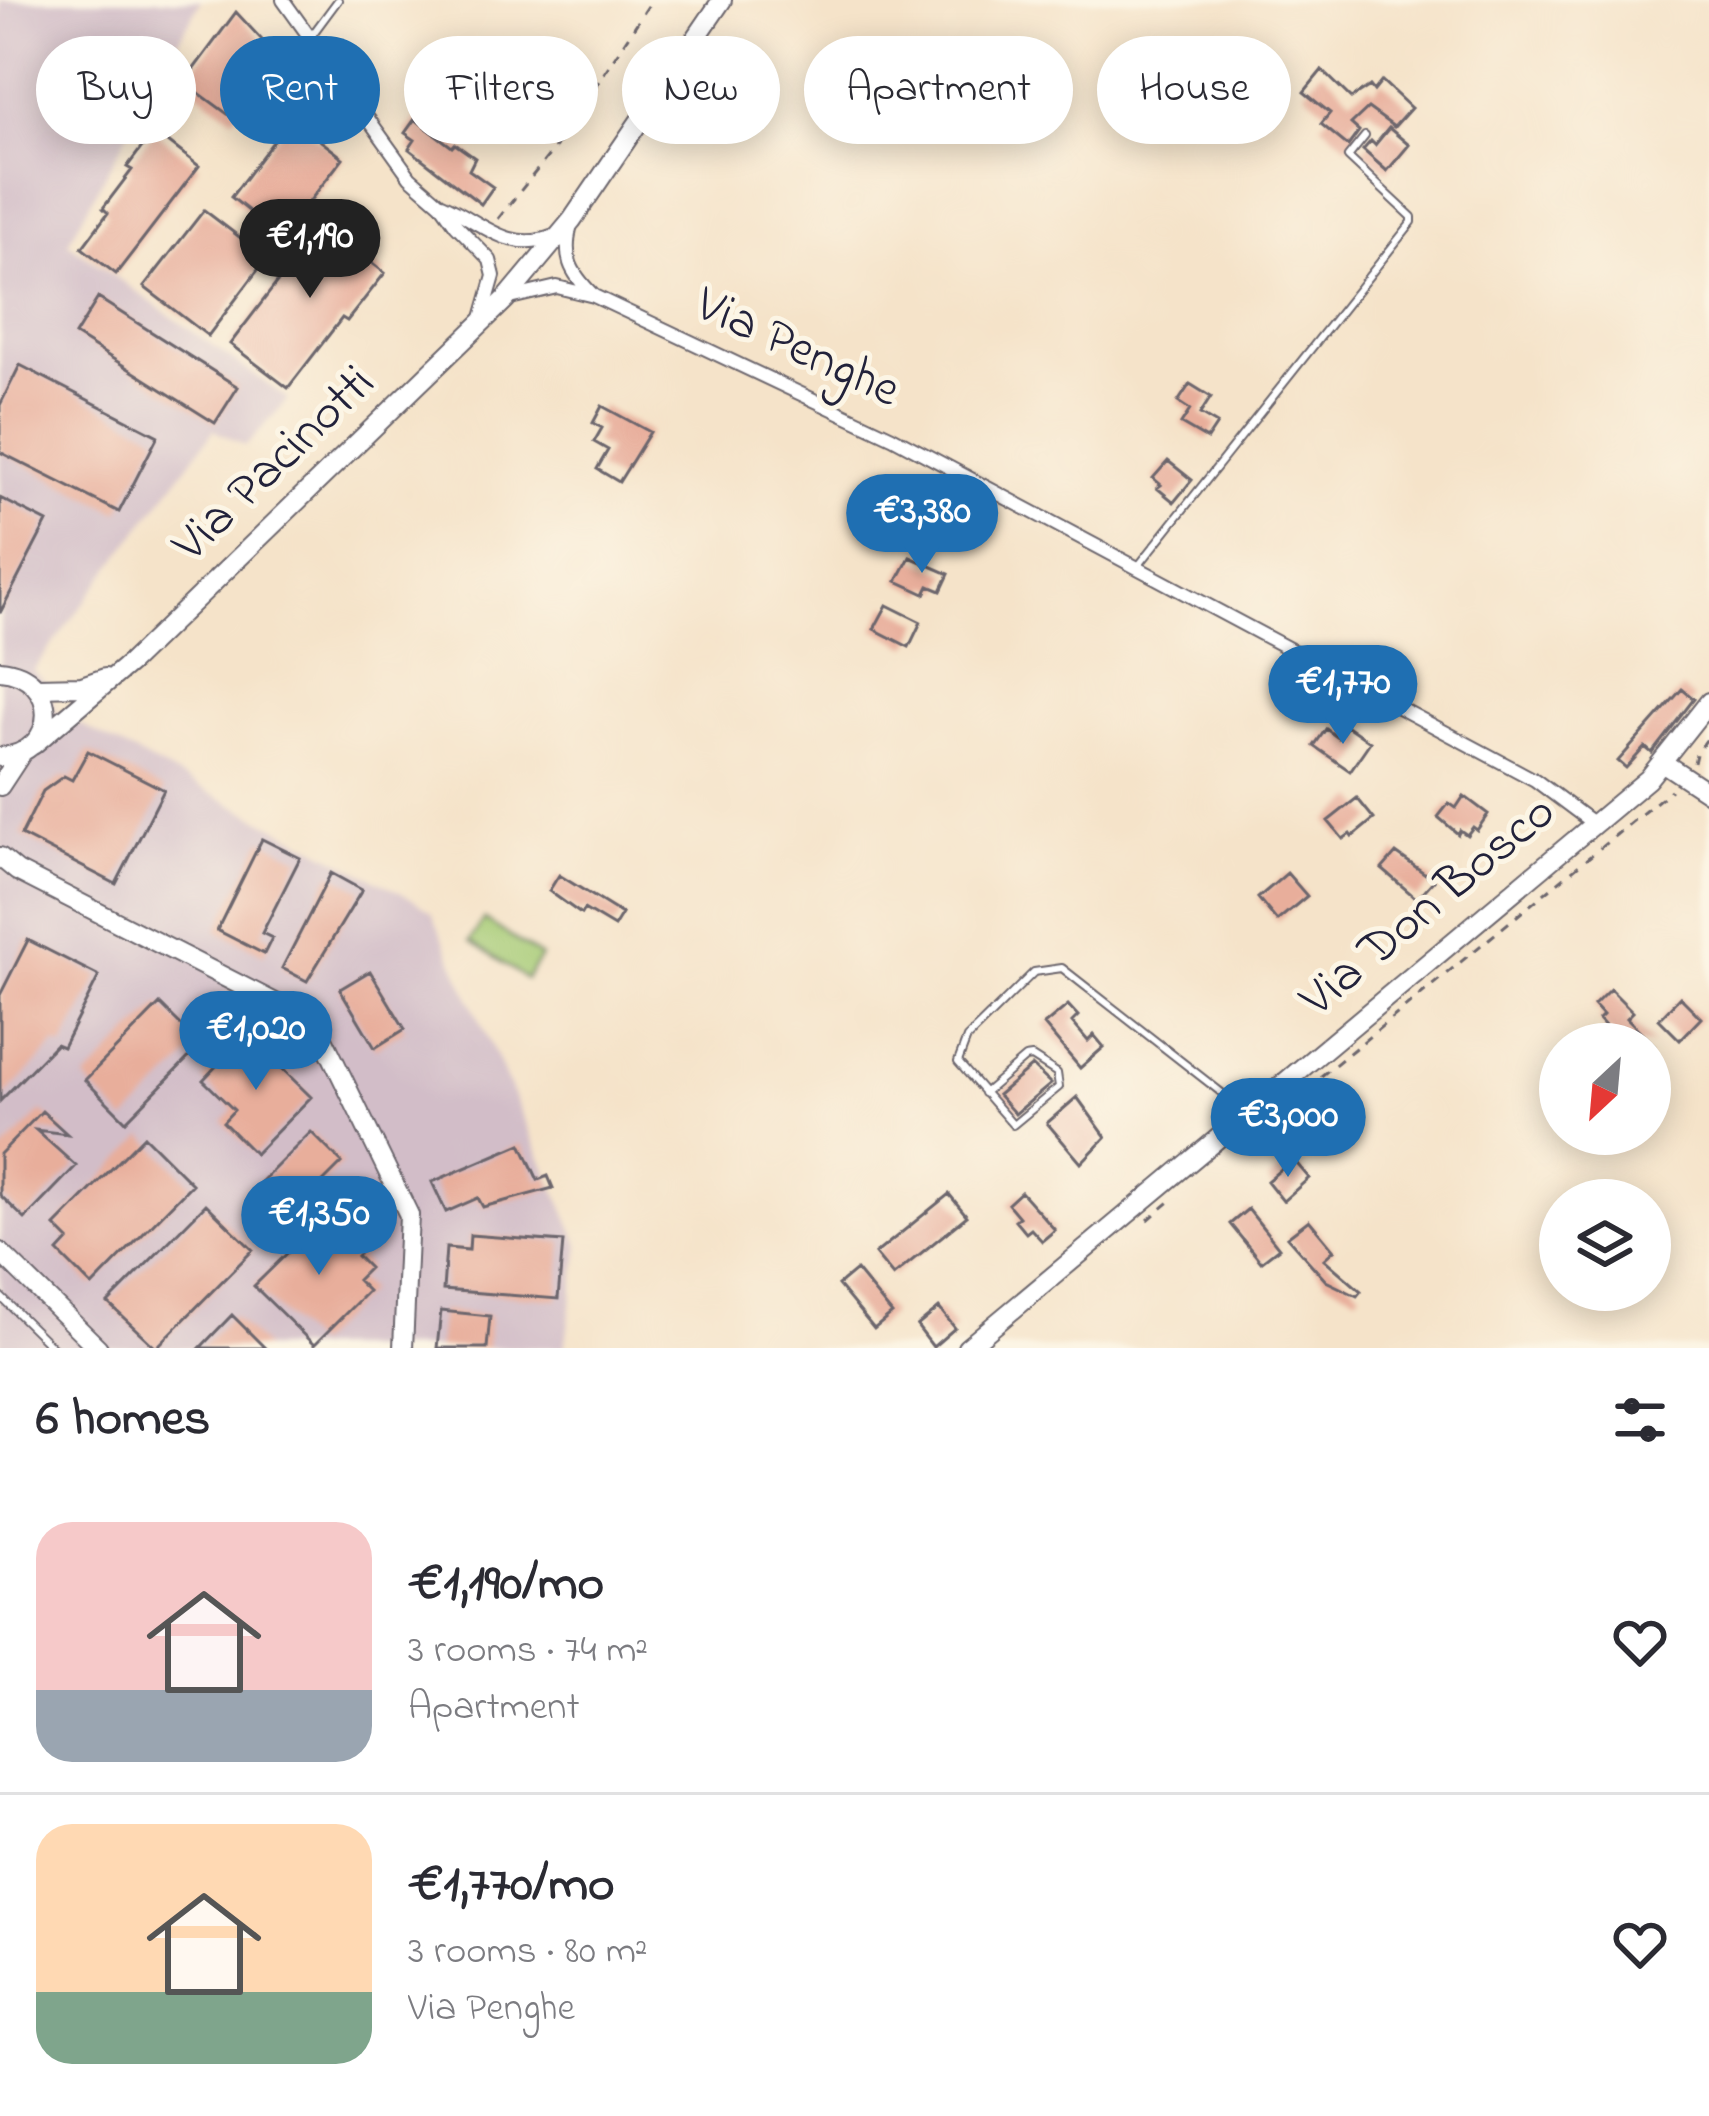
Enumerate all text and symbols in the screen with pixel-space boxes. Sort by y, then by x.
chip: Buy [36,36,196,144]
chip: Rent [220,36,380,144]
chip: Filters [404,36,598,144]
chip: New [622,36,780,144]
chip: Apartment [804,36,1073,144]
chip: House [1097,36,1291,144]
pin: €1,190 [212,199,408,301]
text: €1,190 [266,209,354,266]
street label: Via Penghe [681,268,912,429]
street label: Via Pacinotti [156,349,393,582]
pin: €3,380 [824,474,1020,576]
text: €3,380 [873,484,971,541]
pin: €1,770 [1245,645,1441,747]
text: €1,770 [1295,655,1391,712]
street label: Via Don Bosco [1284,777,1573,1037]
pin: €1,020 [158,991,354,1093]
text: €1,020 [206,1001,306,1058]
north arrow [1539,1023,1671,1155]
map controls [1539,1023,1671,1311]
pin: €3,000 [1190,1078,1386,1180]
text: €3,000 [1238,1088,1338,1145]
pin: €1,350 [221,1176,417,1278]
button: layers [1539,1179,1671,1311]
text: €1,350 [268,1186,370,1243]
text: 6 homes [36,1383,210,1458]
icon: filters [1607,1387,1673,1453]
text: €1,190/mo [408,1548,604,1623]
icon: home [132,1570,276,1714]
icon: heart [1607,1609,1673,1675]
text: 3 rooms · 74 m² [408,1623,648,1680]
text: Apartment [408,1680,580,1737]
text: €1,770/mo [408,1849,615,1924]
icon: home [132,1872,276,2016]
icon: heart [1607,1911,1673,1977]
text: 3 rooms · 80 m² [408,1924,648,1981]
text: Via Penghe [408,1981,575,2038]

